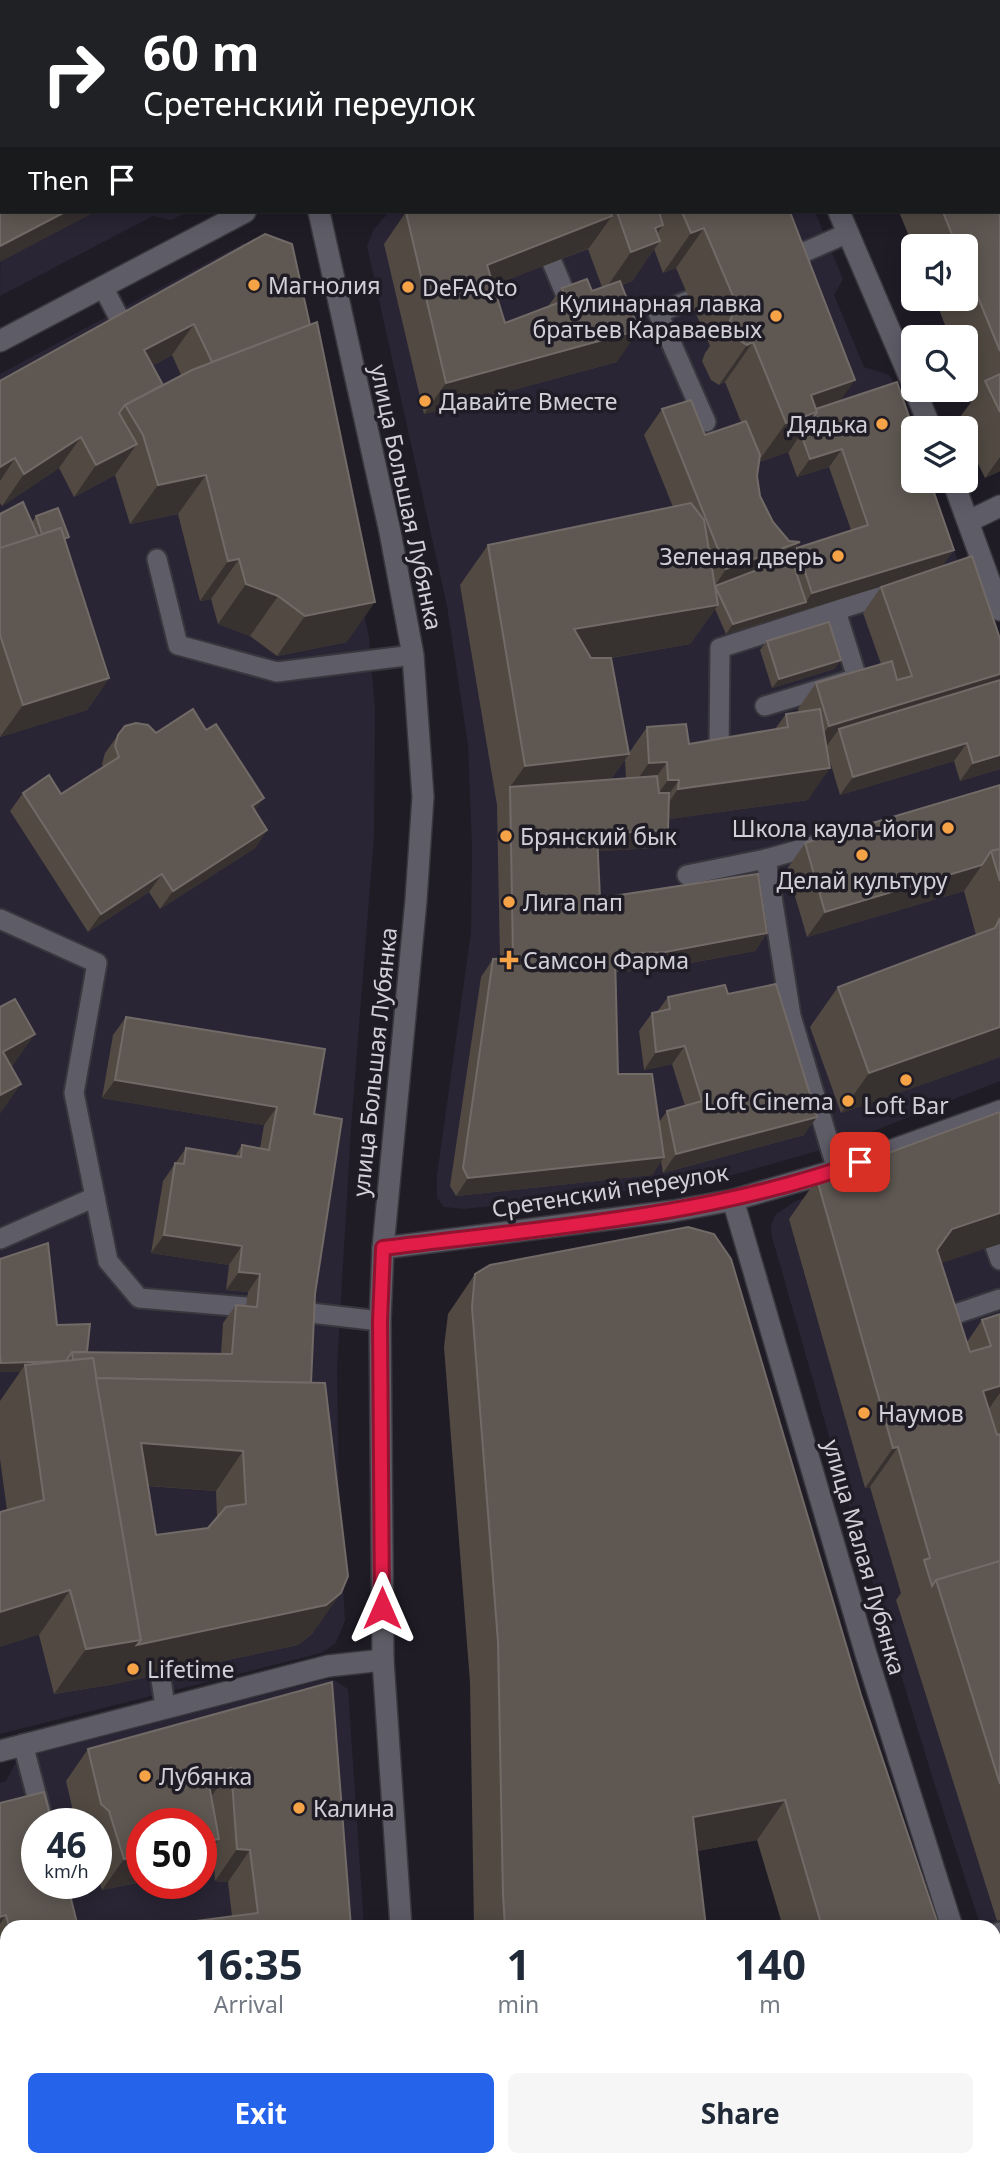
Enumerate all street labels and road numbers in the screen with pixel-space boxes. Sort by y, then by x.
street label: улица Большая Лубянка [363,361,451,633]
street label: улица Большая Лубянка [344,926,404,1198]
street label: Сретенский переулок [489,1155,731,1224]
street label: улица Малая Лубянка [816,1436,914,1678]

